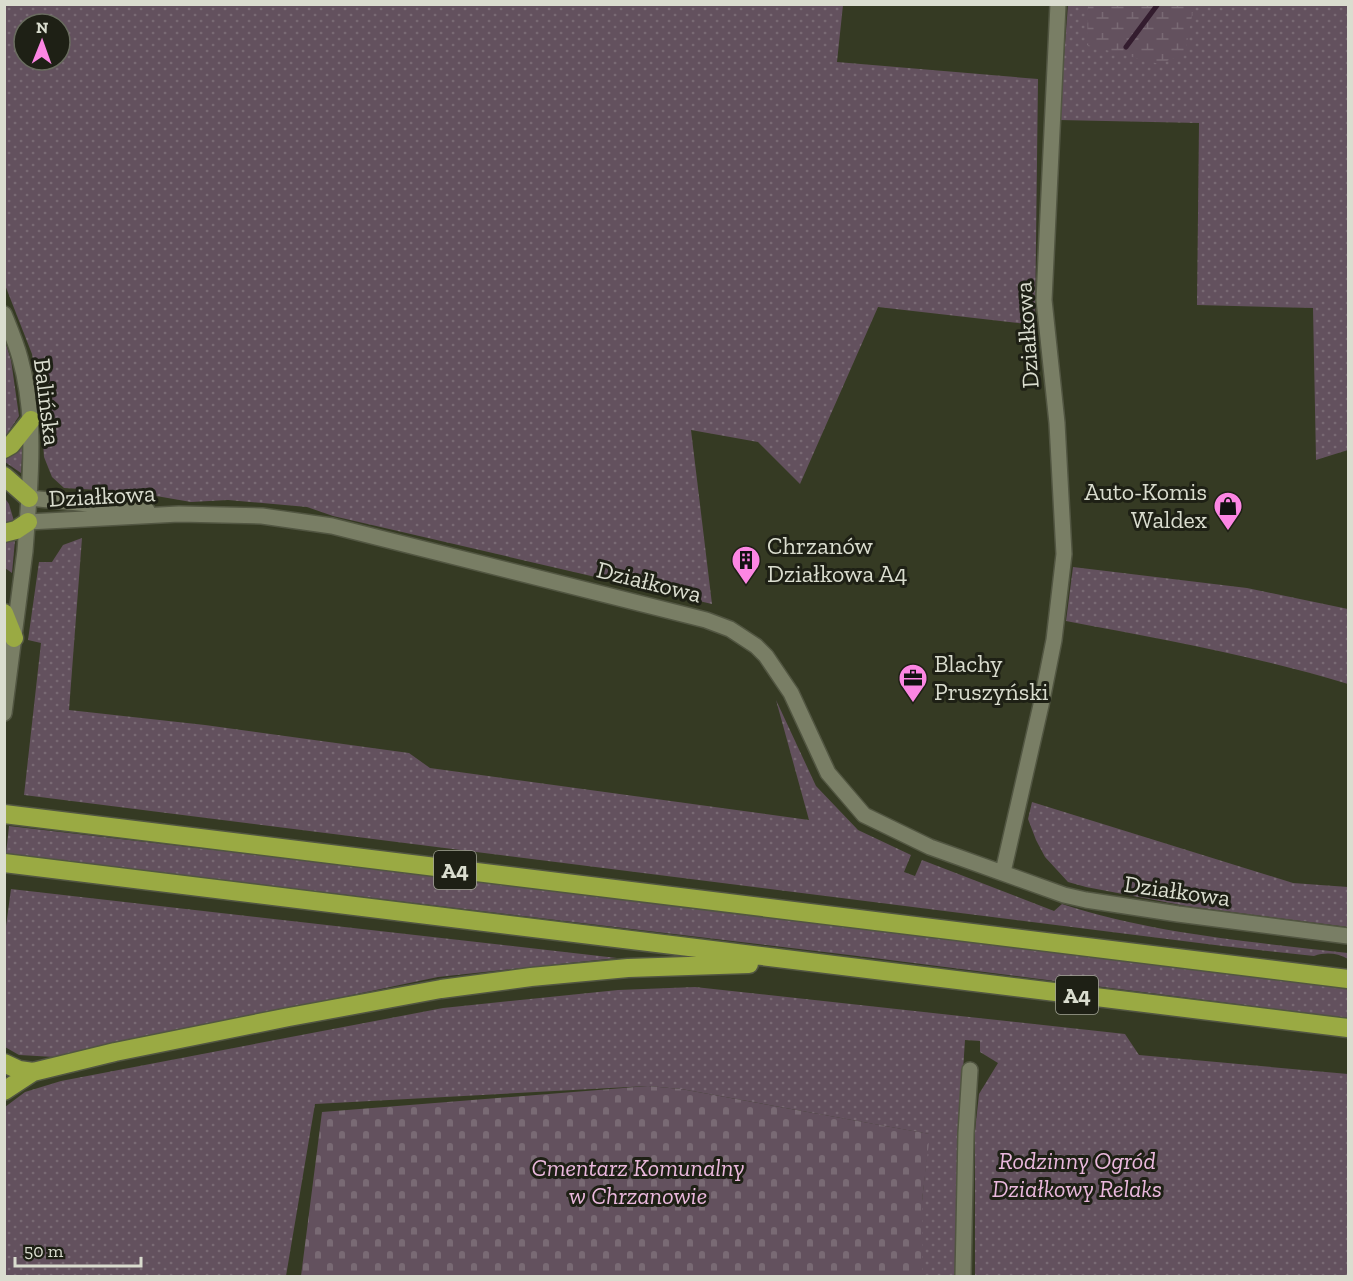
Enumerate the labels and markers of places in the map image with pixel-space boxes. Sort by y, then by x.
place label: Auto-Komis Waldex [1084,477,1207,534]
shop icon: Auto-Komis Waldex [1212,490,1244,532]
place label: Chrzanów Działkowa A4 [767,531,907,588]
building icon: Chrzanów Działkowa A4 [730,544,762,586]
place label: Blachy Pruszyński [934,649,1049,706]
office icon: Blachy Pruszyński [897,662,929,704]

